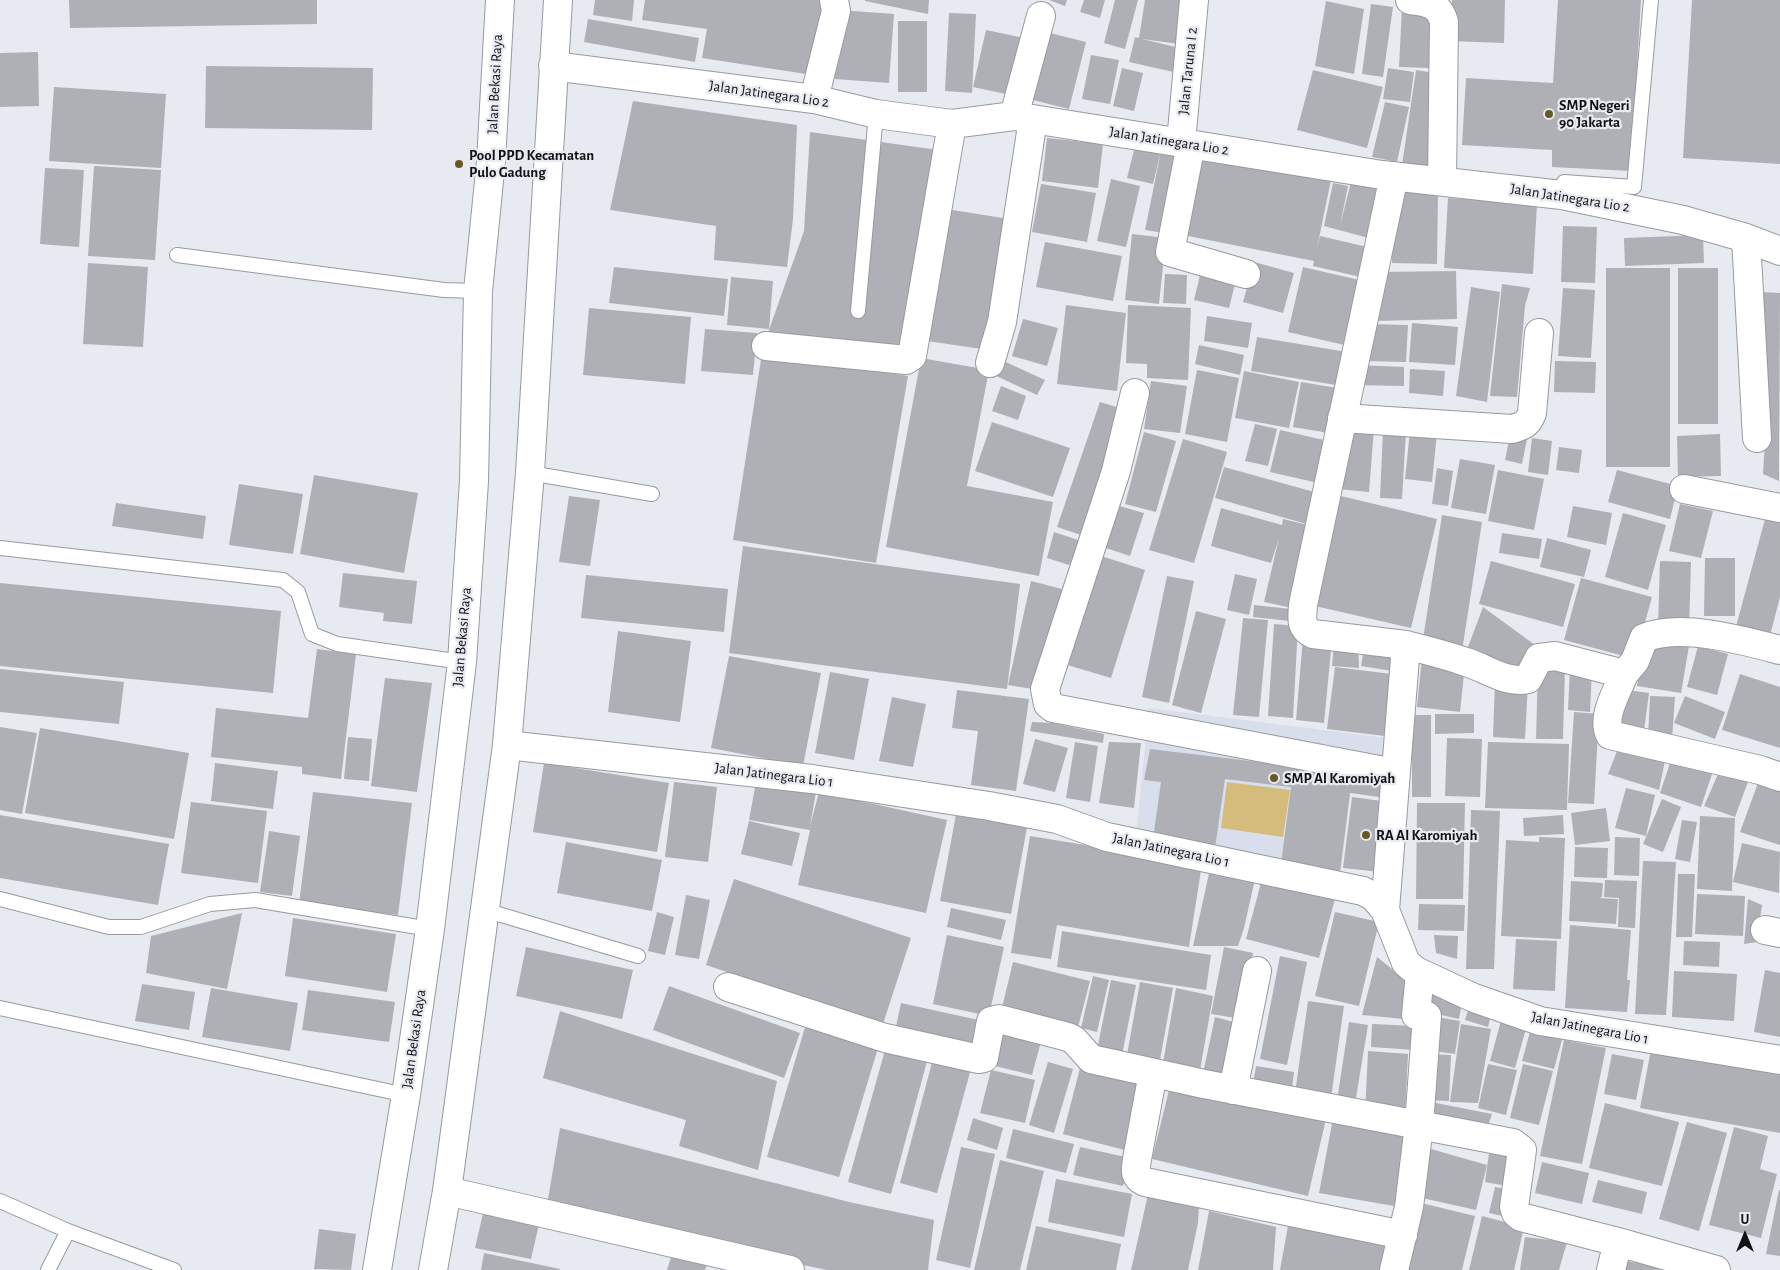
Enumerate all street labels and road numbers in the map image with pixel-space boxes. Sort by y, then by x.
street label: Jalan Taruna I 2 [1174,26,1202,116]
street label: Jalan Bekasi Raya [483,34,507,134]
street label: Jalan Jatinegara Lio 2 [708,77,830,111]
street label: Jalan Jatinegara Lio 2 [1108,123,1230,159]
street label: Jalan Jatinegara Lio 2 [1509,180,1631,216]
street label: Jalan Bekasi Raya [449,587,475,687]
street label: Jalan Jatinegara Lio 1 [714,759,834,791]
street label: Jalan Jatinegara Lio 1 [1111,829,1231,871]
street label: Jalan Bekasi Raya [398,988,430,1090]
street label: Jalan Jatinegara Lio 1 [1530,1008,1650,1048]

